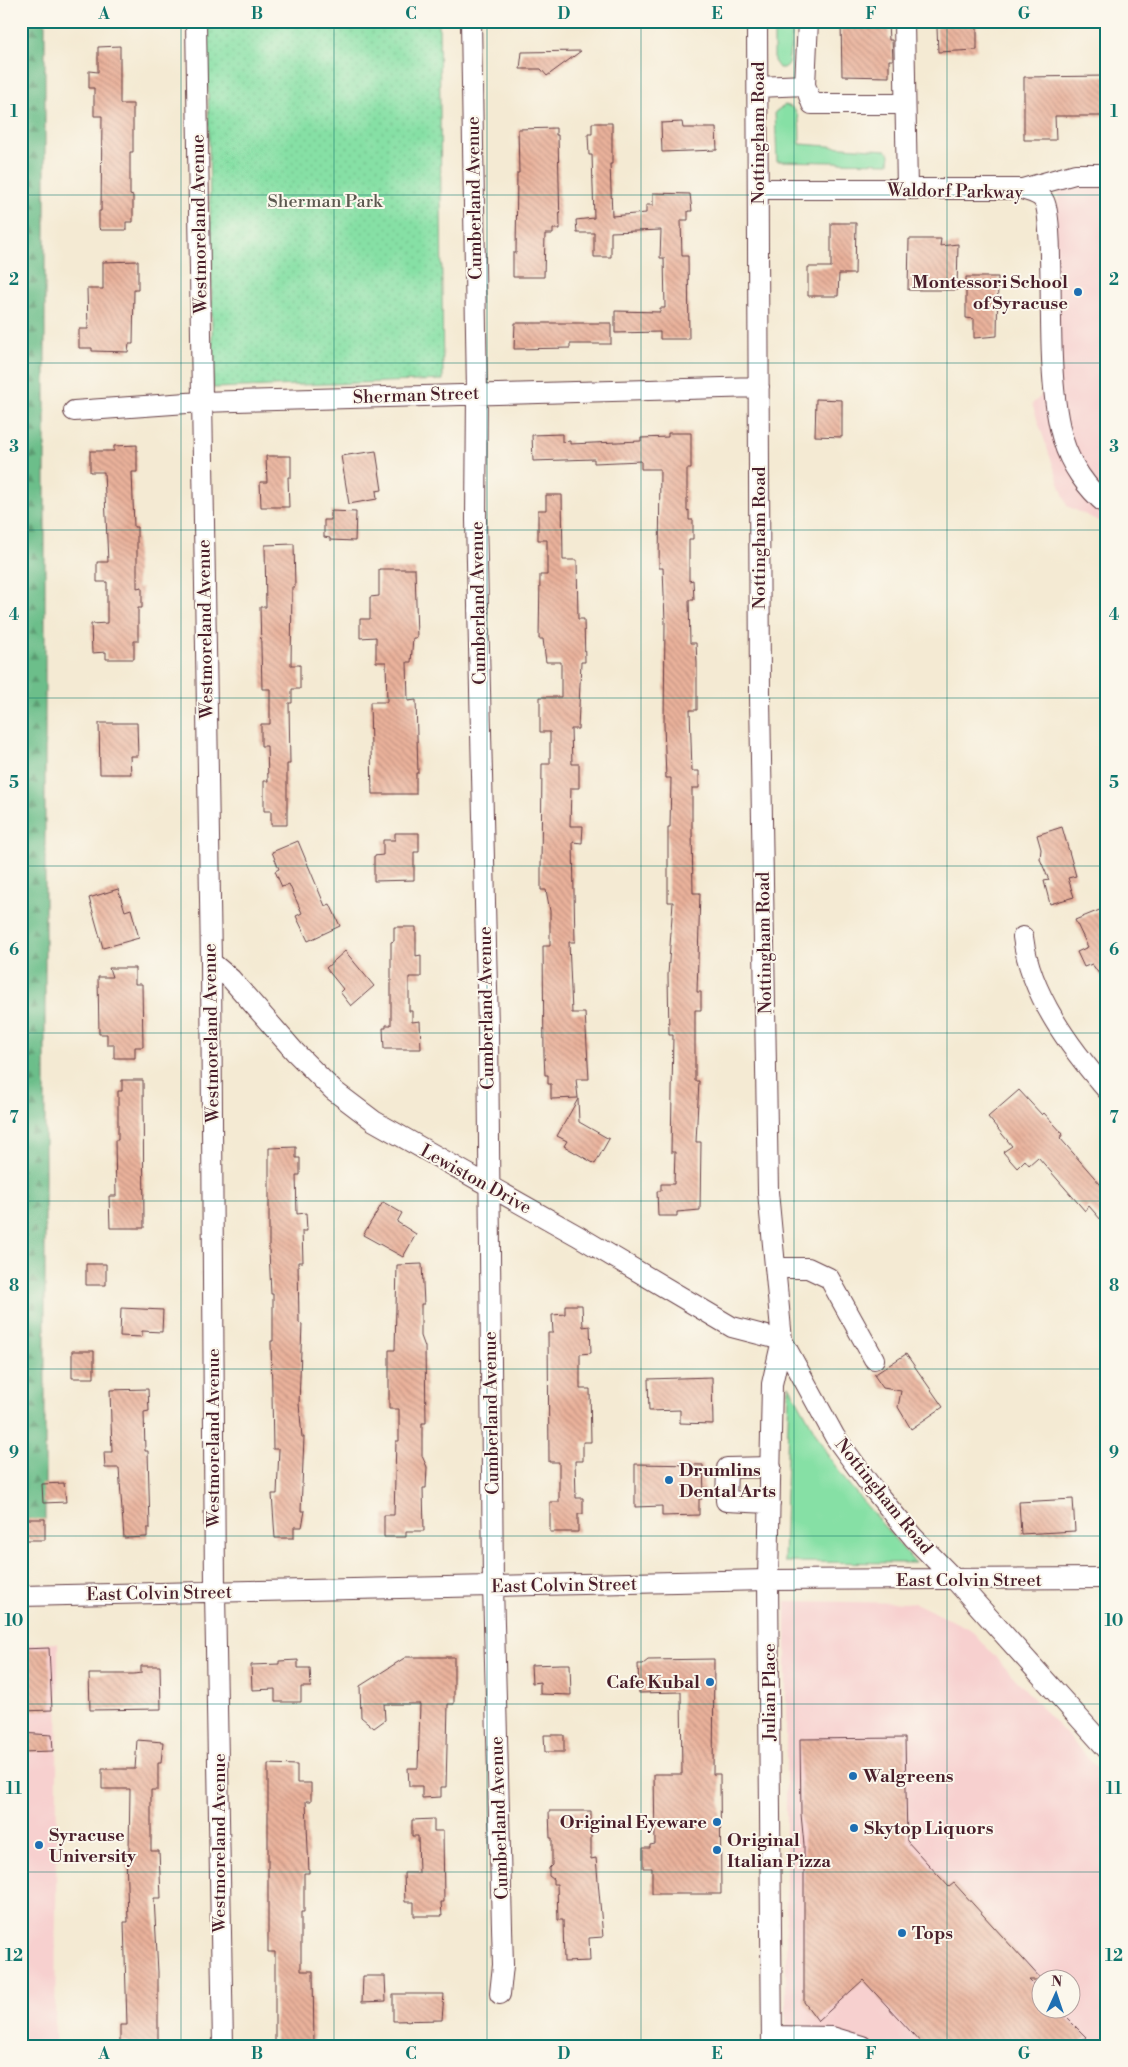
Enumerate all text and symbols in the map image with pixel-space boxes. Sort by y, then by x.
text: A [97,4,110,24]
text: B [251,4,263,24]
text: C [405,4,417,24]
text: D [558,4,571,24]
text: E [711,4,723,24]
text: F [865,4,877,24]
text: G [1018,4,1031,24]
street label: Nottingham Road [747,61,770,204]
text: 1 [10,102,18,122]
text: 1 [1110,102,1118,122]
street label: Cumberland Avenue [462,116,487,280]
street label: Westmoreland Avenue [186,134,213,315]
street label: Waldorf Parkway [886,179,1023,204]
park label: Sherman Park [267,190,384,213]
text: 2 [9,270,19,290]
text: 2 [1109,270,1119,290]
place label: Montessori School of Syracuse [912,271,1068,315]
marker: Montessori School of Syracuse [1072,286,1084,298]
street label: Sherman Street [352,382,480,409]
text: 3 [9,437,19,457]
text: 3 [1109,437,1119,457]
street label: Nottingham Road [748,466,771,609]
street label: Cumberland Avenue [466,521,491,685]
street label: Westmoreland Avenue [192,539,219,720]
text: 4 [9,605,20,625]
text: 4 [1109,605,1120,625]
text: 5 [9,773,19,793]
text: 5 [1109,773,1119,793]
street label: Nottingham Road [752,871,777,1015]
street label: Cumberland Avenue [474,926,499,1090]
text: 6 [9,940,19,960]
text: 6 [1109,940,1119,960]
street label: Westmoreland Avenue [198,943,225,1124]
text: 7 [9,1108,19,1128]
text: 7 [1109,1108,1119,1128]
street label: Lewiston Drive [416,1139,535,1220]
text: 8 [9,1276,19,1296]
text: 8 [1109,1276,1119,1296]
street label: Cumberland Avenue [479,1331,504,1495]
street label: Westmoreland Avenue [202,1348,225,1529]
street label: Nottingham Road [830,1434,938,1560]
text: 9 [9,1443,19,1463]
text: 9 [1109,1443,1119,1463]
place label: Drumlins Dental Arts [679,1459,776,1503]
marker: Drumlins Dental Arts [663,1474,675,1486]
street label: East Colvin Street [896,1569,1043,1592]
street label: East Colvin Street [491,1573,638,1598]
street label: East Colvin Street [86,1581,233,1606]
text: 10 [5,1611,23,1631]
text: 10 [1105,1611,1123,1631]
street label: Julian Place [758,1643,781,1742]
place label: Cafe Kubal [606,1671,700,1694]
marker: Cafe Kubal [704,1676,716,1688]
street label: Cumberland Avenue [485,1736,514,1900]
street label: Westmoreland Avenue [208,1753,231,1934]
place label: Walgreens [862,1765,954,1788]
marker: Walgreens [847,1770,859,1782]
text: 11 [6,1779,22,1799]
text: 11 [1106,1779,1122,1799]
place label: Original Eyeware [560,1811,707,1834]
marker: Original Eyeware [711,1816,723,1828]
place label: Skytop Liquors [864,1817,994,1840]
marker: Skytop Liquors [848,1822,860,1834]
place label: Syracuse University [49,1824,137,1868]
place label: Original Italian Pizza [727,1829,831,1873]
marker: Syracuse University [33,1839,45,1851]
marker: Original Italian Pizza [711,1844,723,1856]
place label: Tops [912,1922,953,1945]
marker: Tops [896,1927,908,1939]
text: 12 [5,1946,23,1966]
text: 12 [1105,1946,1123,1966]
north arrow [1030,1970,1080,2020]
text: N [1051,1973,1063,1991]
text: A [97,2044,110,2064]
text: B [251,2044,263,2064]
text: C [405,2044,417,2064]
text: D [558,2044,571,2064]
text: E [711,2044,723,2064]
text: F [865,2044,877,2064]
text: G [1018,2044,1031,2064]

